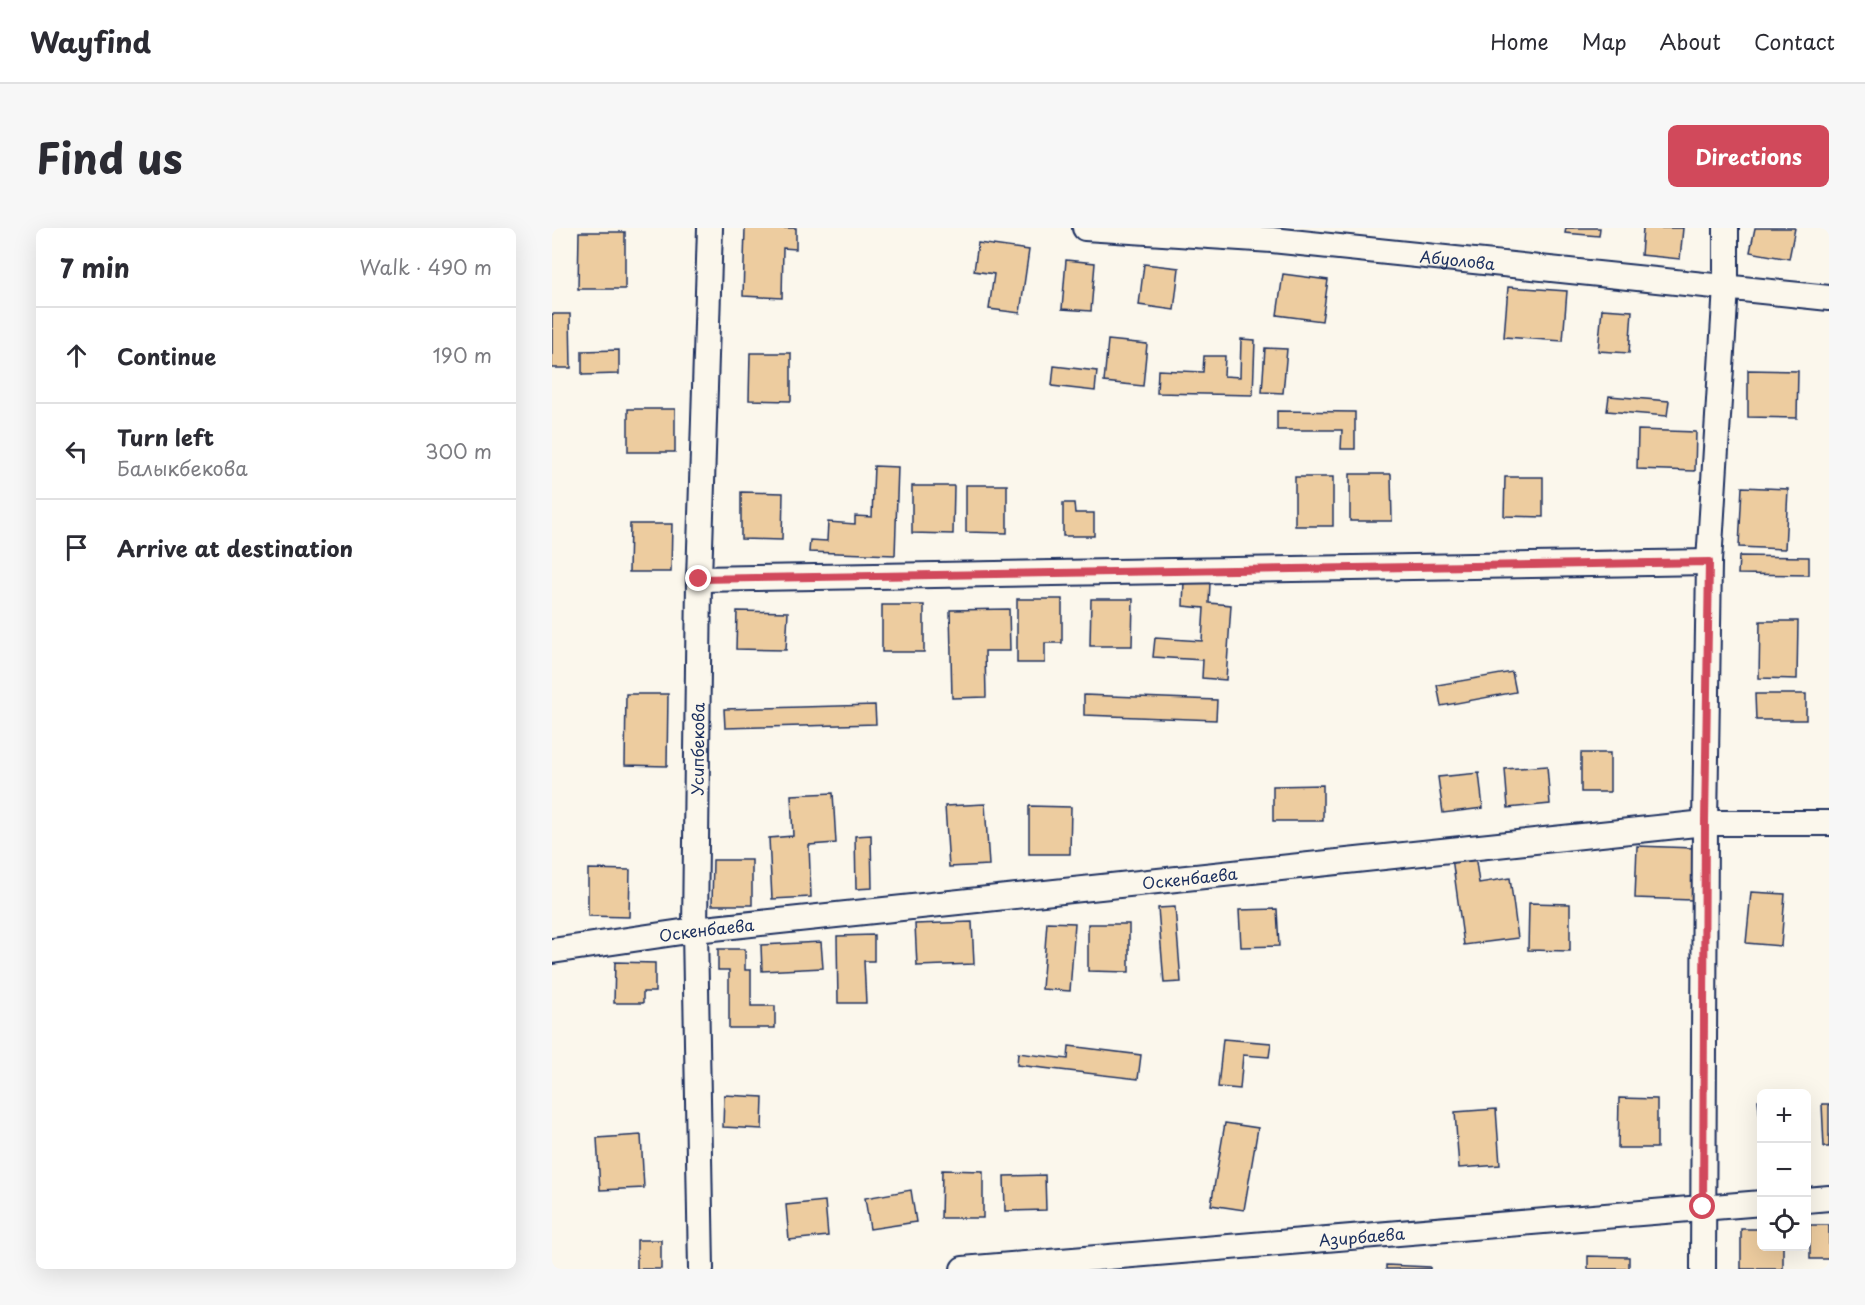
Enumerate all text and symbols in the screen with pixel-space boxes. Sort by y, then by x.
text: Wayfind [30,20,151,63]
text: Home [1490,25,1549,57]
text: Map [1582,25,1627,57]
text: About [1660,25,1721,57]
text: Contact [1754,25,1835,57]
text: Find us [36,125,183,188]
button: Directions [1668,125,1829,187]
street label: Абуолова [1419,243,1496,275]
text: 7 min [60,248,130,287]
text: Walk · 490 m [359,252,492,282]
icon: ahead [60,339,93,372]
text: Continue [117,339,216,372]
text: 190 m [433,340,492,370]
text: Turn left [117,420,214,453]
icon: left [60,435,93,468]
text: 300 m [425,436,492,466]
text: Балыкбекова [117,453,248,483]
icon: arrive [60,531,93,564]
text: Arrive at destination [117,531,353,564]
route end [685,565,711,591]
street label: Усипбекова [685,703,710,796]
street label: Оскенбаева [1141,861,1239,895]
street label: Оскенбаева [657,912,755,947]
map controls [1757,1089,1811,1251]
button: + [1757,1089,1811,1143]
button: − [1757,1143,1811,1197]
route start [1689,1193,1715,1219]
button: locate [1757,1197,1811,1251]
street label: Азирбаева [1318,1221,1406,1252]

